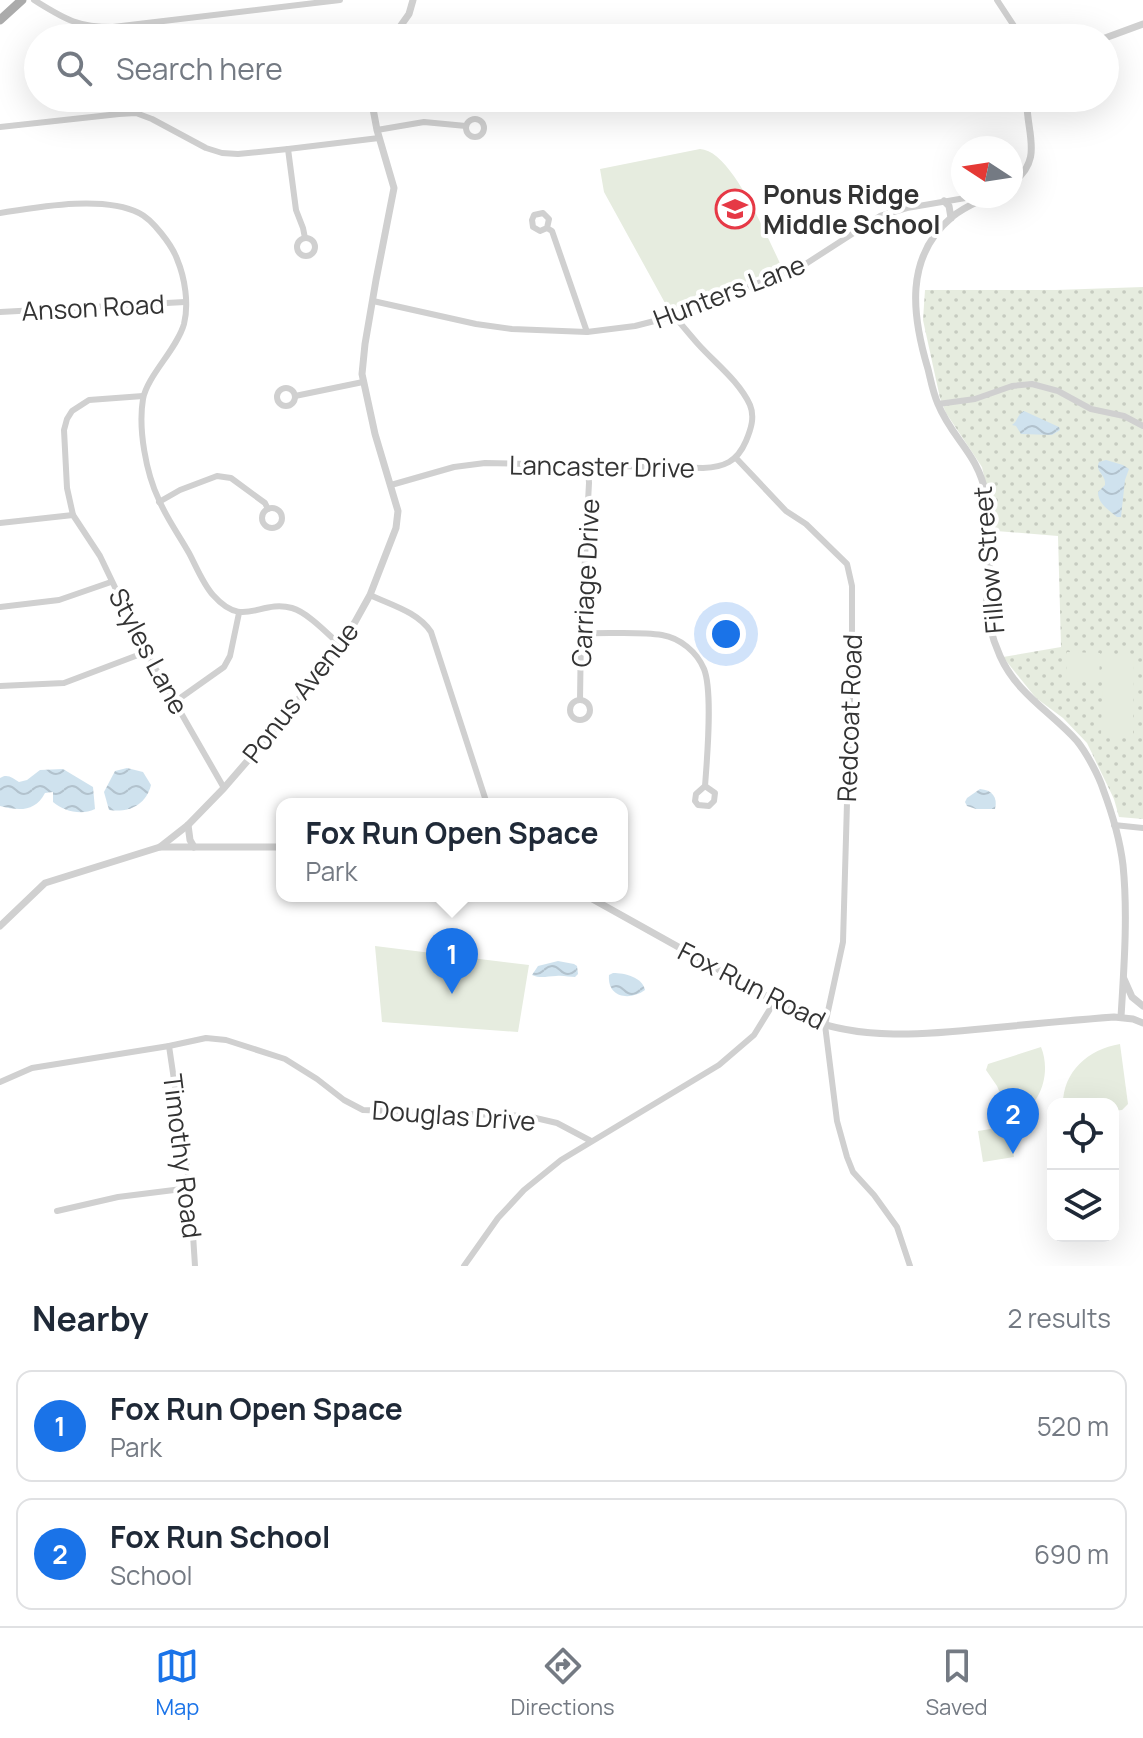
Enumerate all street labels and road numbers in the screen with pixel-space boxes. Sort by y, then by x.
street label: Hunters Lane [648,246,810,336]
street label: Anson Road [21,285,165,329]
street label: Lancaster Drive [509,446,695,486]
street label: Fillow Street [964,485,1012,635]
street label: Carriage Drive [563,498,607,668]
street label: Styles Lane [101,582,197,720]
street label: Ponus Avenue [234,614,366,770]
street label: Redcoat Road [828,633,870,803]
street label: Fox Run Road [672,932,832,1038]
street label: Timothy Road [155,1072,211,1240]
street label: Douglas Drive [371,1091,537,1139]

